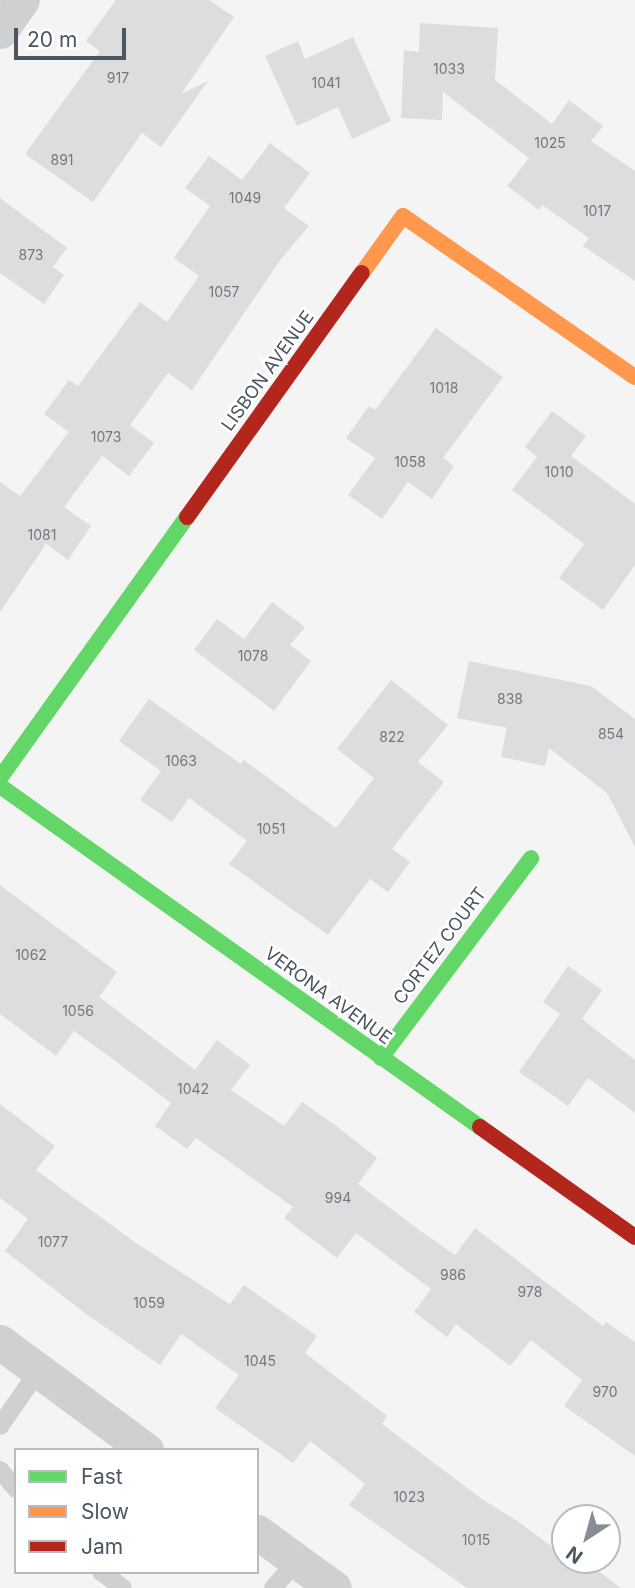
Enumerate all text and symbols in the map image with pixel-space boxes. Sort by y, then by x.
scale bar [18,14,130,58]
text: 20 m [27,27,77,52]
house number: 1033 [433,61,465,77]
house number: 917 [107,70,129,86]
house number: 1041 [312,75,340,91]
house number: 1025 [534,135,566,151]
house number: 891 [50,152,74,168]
house number: 1049 [229,190,261,206]
house number: 1017 [583,203,611,219]
house number: 873 [19,247,43,263]
house number: 1057 [209,284,239,300]
street label: LISBON AVENUE [217,307,319,435]
house number: 1018 [430,380,458,396]
house number: 1073 [91,429,121,445]
house number: 1058 [394,454,426,470]
house number: 1010 [544,464,574,480]
house number: 1081 [28,527,56,543]
house number: 1078 [238,648,268,664]
house number: 838 [497,691,523,707]
house number: 854 [598,726,624,742]
house number: 822 [379,729,405,745]
house number: 1063 [165,753,197,769]
house number: 1051 [257,821,285,837]
street label: CORTEZ COURT [389,883,491,1009]
street label: VERONA AVENUE [260,943,396,1049]
house number: 1062 [15,947,47,963]
house number: 1056 [62,1003,94,1019]
house number: 1042 [177,1081,209,1097]
house number: 994 [325,1190,351,1206]
house number: 1077 [38,1234,68,1250]
house number: 986 [440,1267,466,1283]
house number: 978 [518,1284,542,1300]
house number: 1059 [133,1295,165,1311]
house number: 1045 [244,1353,276,1369]
house number: 970 [593,1384,617,1400]
legend [14,1448,259,1574]
text: Fast [81,1464,123,1489]
house number: 1023 [393,1489,425,1505]
text: Slow [81,1499,129,1524]
north arrow [551,1504,621,1574]
house number: 1015 [462,1532,490,1548]
text: Jam [81,1534,123,1559]
text: N [562,1541,587,1568]

